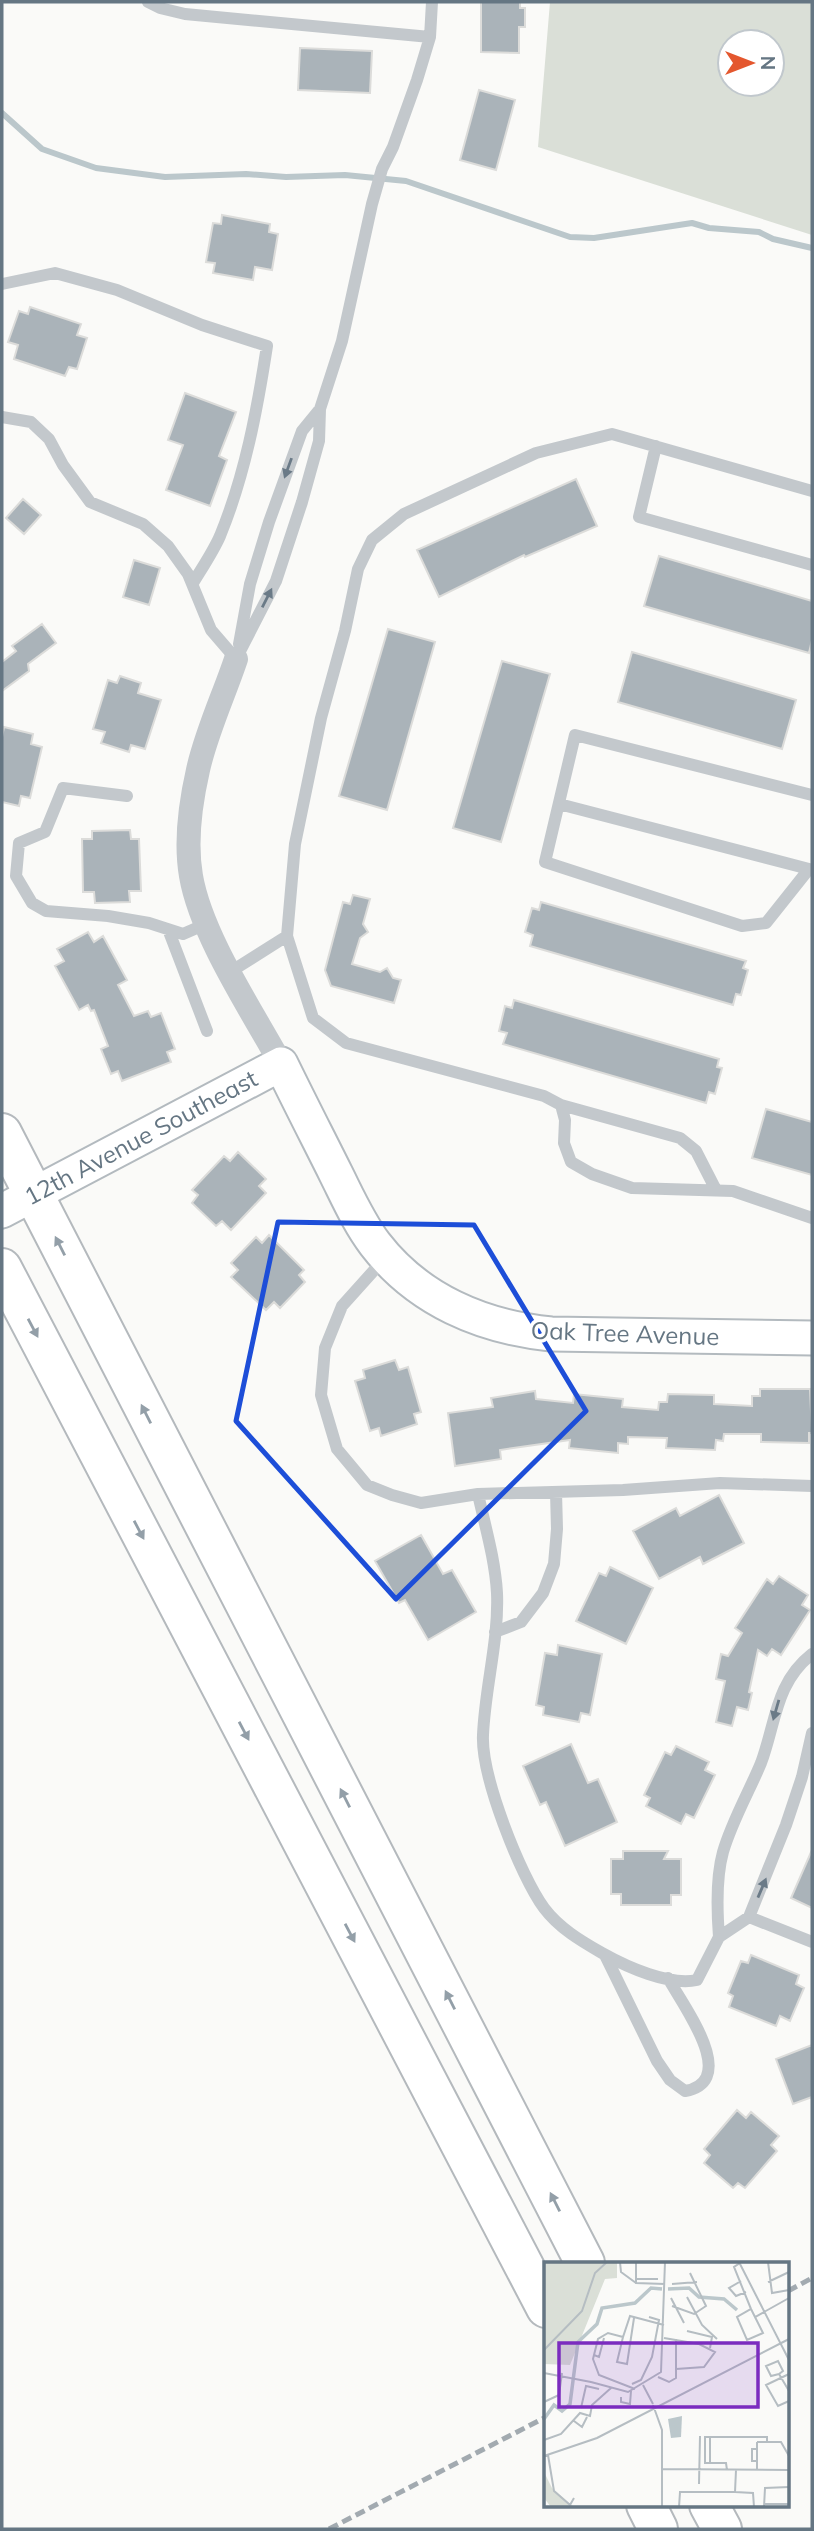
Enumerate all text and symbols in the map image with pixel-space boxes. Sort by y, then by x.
north arrow [716,28,786,98]
text: N [756,56,780,70]
one-way arrow [283,458,294,479]
one-way arrow [262,588,273,608]
street label: 12th Avenue Southeast [19,1063,262,1211]
one-way arrow [54,1236,65,1256]
street label: Oak Tree Avenue [530,1315,720,1351]
one-way arrow [28,1318,39,1338]
one-way arrow [141,1404,153,1424]
one-way arrow [133,1520,145,1540]
one-way arrow [770,1700,780,1721]
one-way arrow [238,1722,250,1742]
one-way arrow [340,1788,351,1808]
one-way arrow [757,1877,768,1898]
one-way arrow [344,1923,356,1943]
one-way arrow [444,1990,456,2010]
one-way arrow [549,2192,560,2212]
inset map [544,2262,790,2506]

